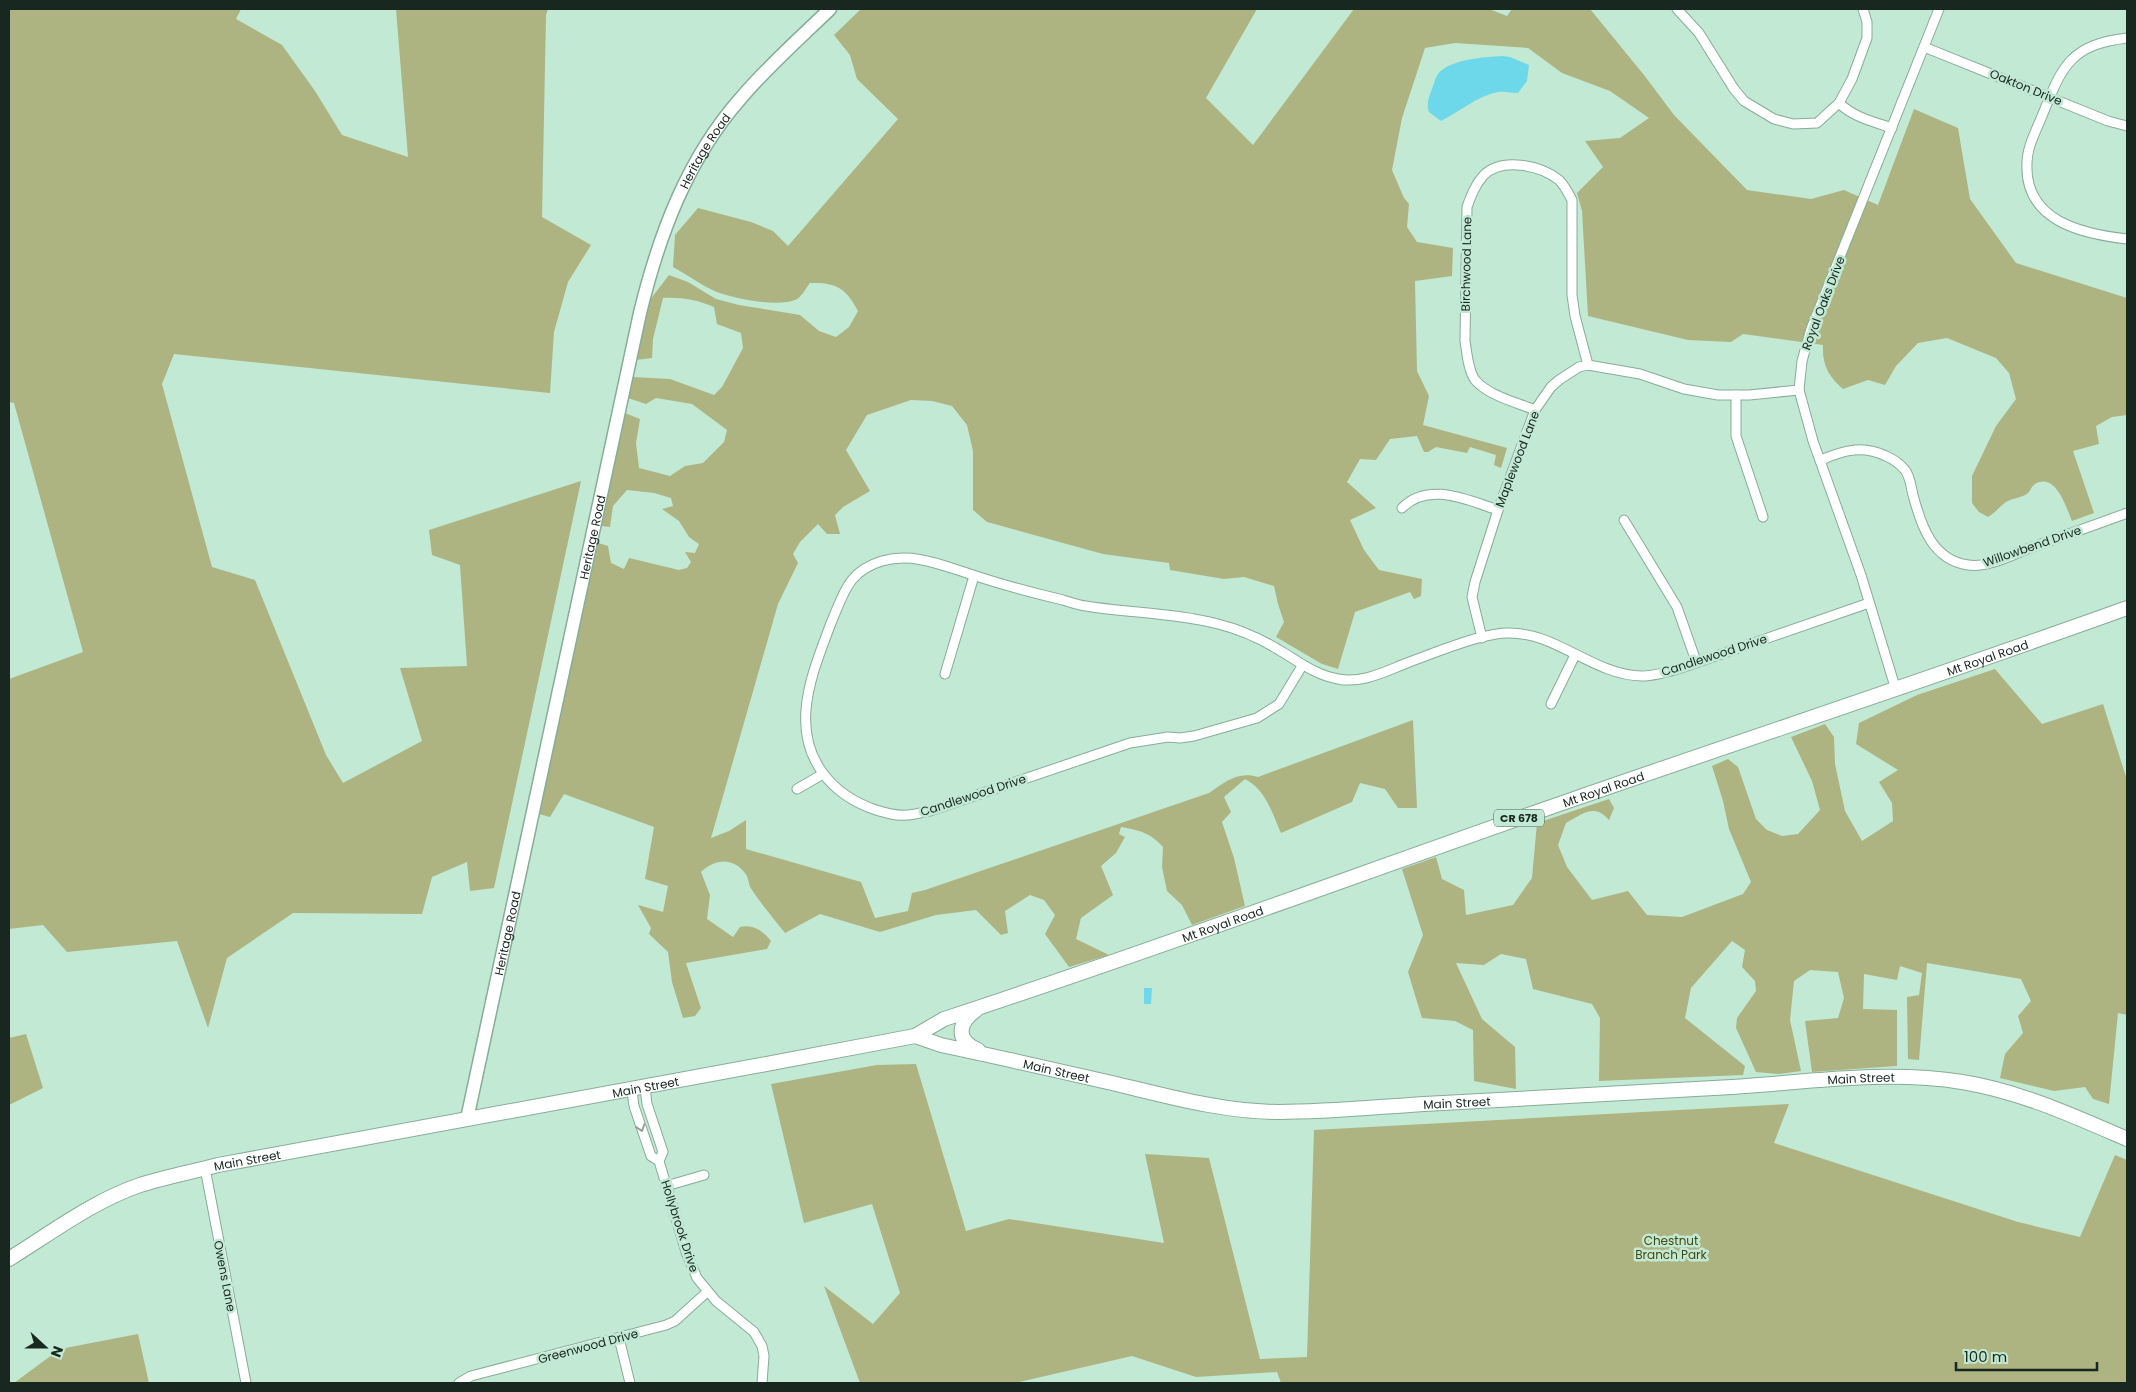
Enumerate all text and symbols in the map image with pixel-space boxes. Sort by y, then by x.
street label: Oakton Drive [1987,65,2065,109]
street label: Heritage Road [675,109,734,191]
street label: Birchwood Lane [1457,217,1475,311]
street label: Royal Oaks Drive [1797,254,1849,352]
street label: Maplewood Lane [1491,408,1543,510]
street label: Heritage Road [575,494,609,581]
street label: Willowbend Drive [1981,521,2083,571]
street label: Candlewood Drive [1659,630,1769,680]
street label: Mt Royal Road [1944,635,2031,679]
street label: Mt Royal Road [1560,767,1646,811]
street label: Candlewood Drive [918,770,1028,820]
road number: CR 678 [1494,810,1544,826]
street label: Heritage Road [490,890,524,977]
street label: Mt Royal Road [1179,901,1265,946]
street label: Main Street [1022,1055,1091,1086]
street label: Main Street [1827,1068,1895,1088]
street label: Main Street [611,1072,680,1101]
street label: Main Street [1423,1092,1491,1113]
one-way arrow [636,1124,646,1132]
street label: Main Street [212,1145,282,1174]
street label: Hollybrook Drive [657,1178,703,1274]
park label: Chestnut Branch Park [1635,1232,1708,1263]
street label: Owens Lane [210,1239,240,1313]
north arrow [20,1322,70,1372]
street label: Greenwood Drive [536,1324,640,1368]
scale bar [1956,1340,2097,1372]
text: N [46,1343,68,1360]
text: 100 m [1964,1346,2007,1367]

